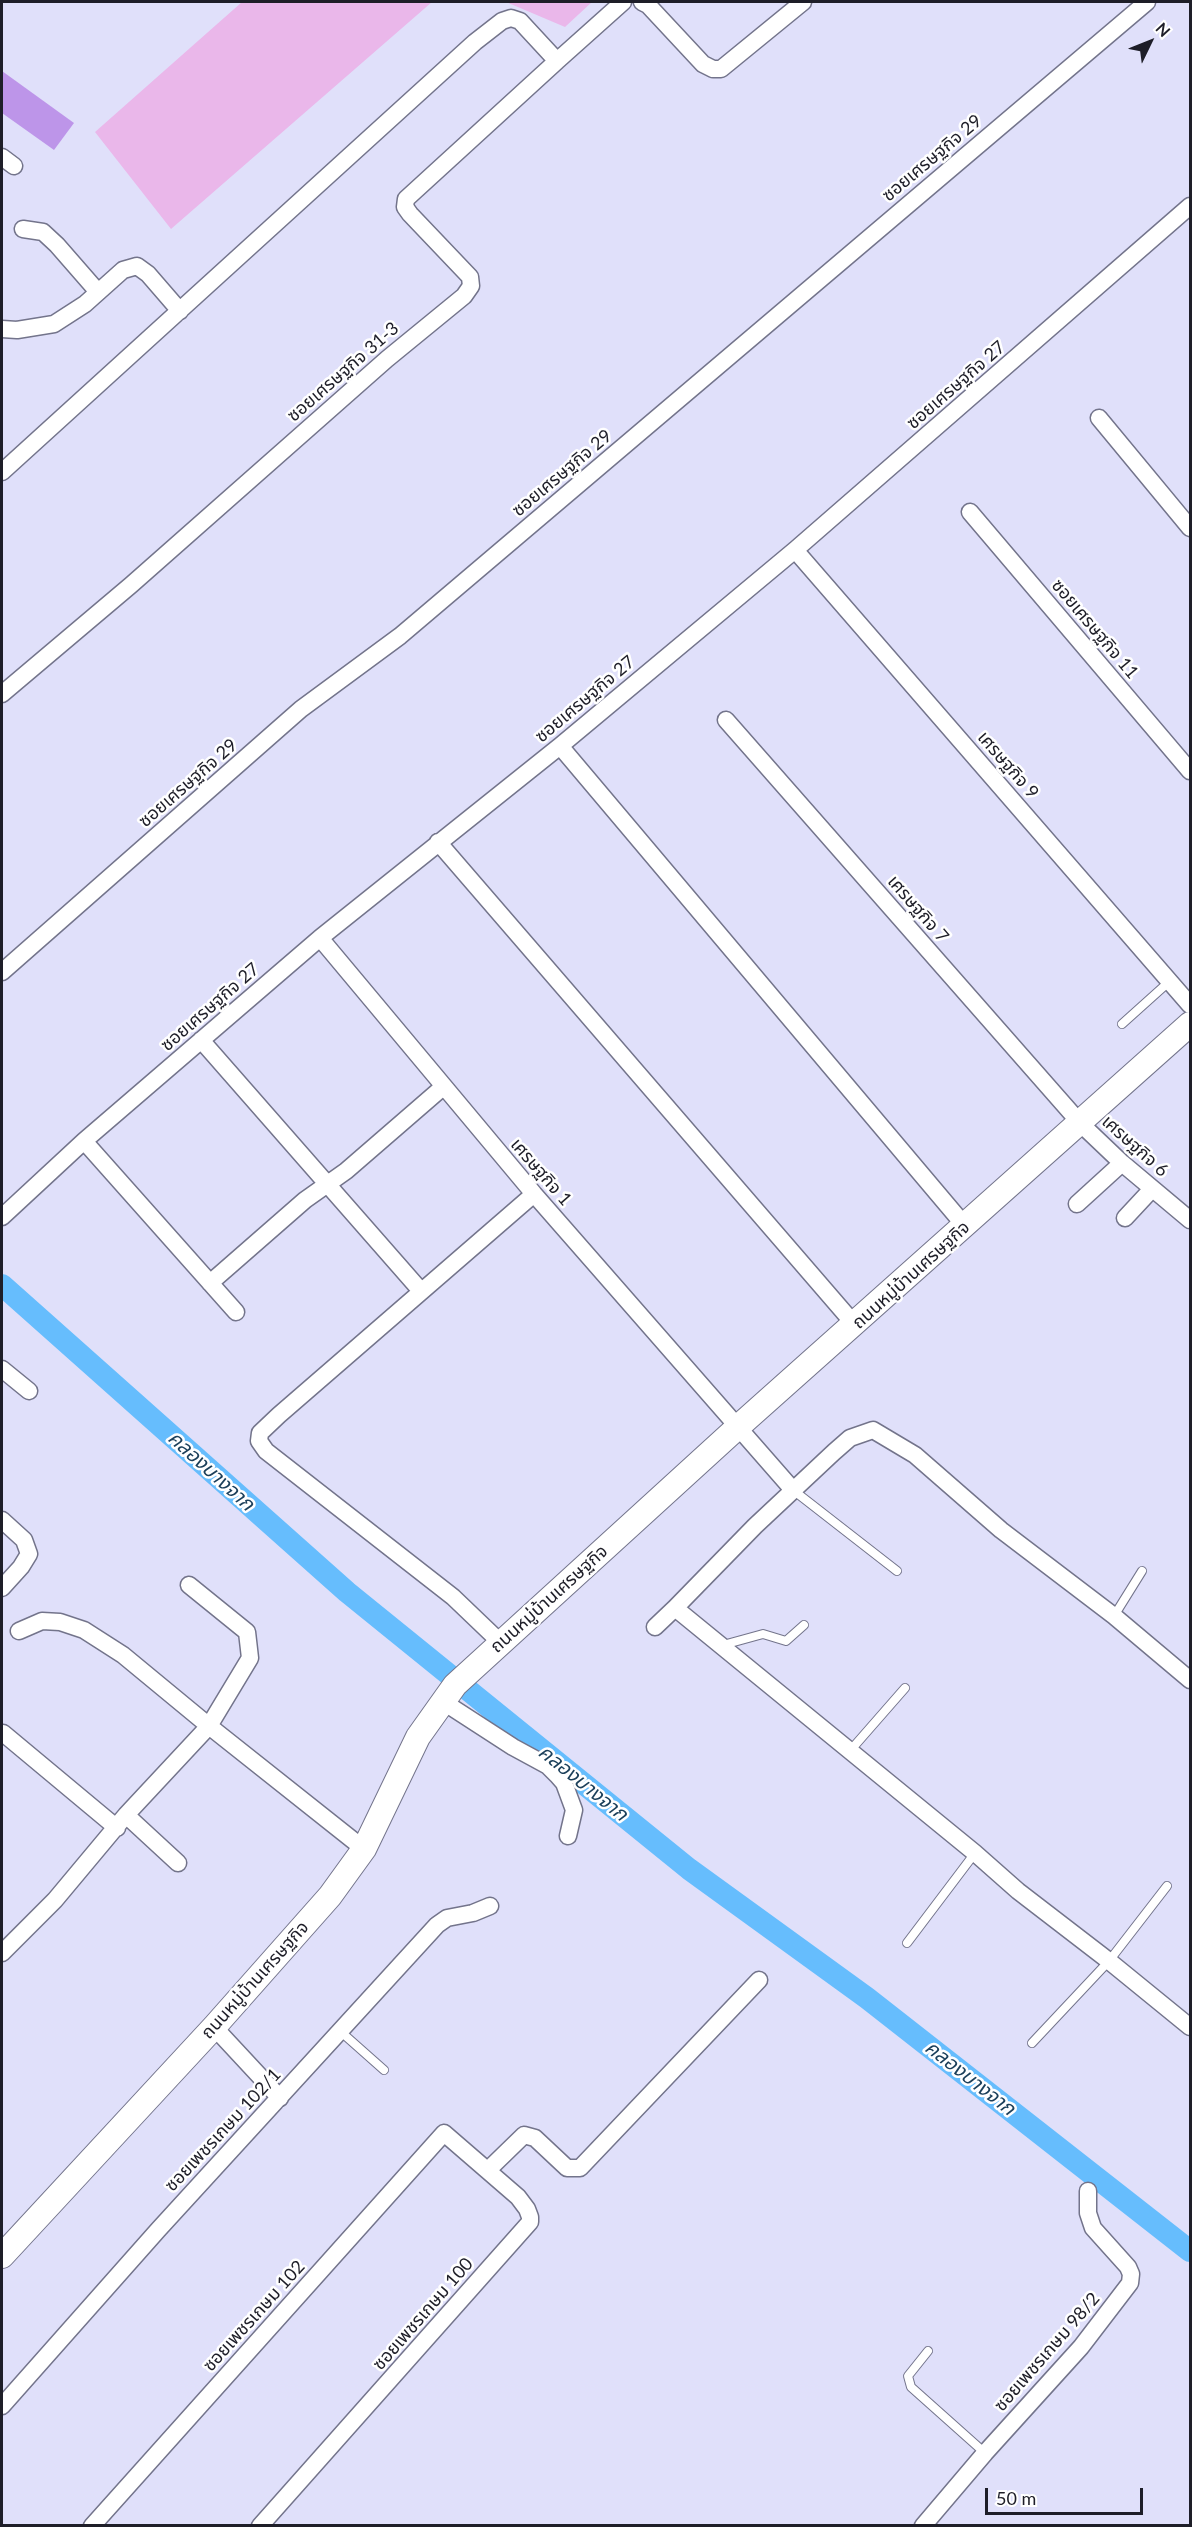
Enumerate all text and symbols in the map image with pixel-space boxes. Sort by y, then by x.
north arrow [1120,12,1180,72]
text: N [1152,18,1175,40]
street label: ซอยเศรษฐกิจ 29 [878,110,986,206]
street label: ซอยเศรษฐกิจ 31-3 [283,318,403,426]
street label: ซอยเศรษฐกิจ 27 [902,336,1010,434]
street label: ซอยเศรษฐกิจ 29 [508,425,616,521]
street label: ซอยเศรษฐกิจ 11 [1047,575,1143,683]
street label: ซอยเศรษฐกิจ 27 [531,651,639,747]
street label: เศรษฐกิจ 9 [973,727,1043,803]
street label: ซอยเศรษฐกิจ 29 [134,734,242,832]
street label: เศรษฐกิจ 7 [883,871,953,947]
street label: ซอยเศรษฐกิจ 27 [156,958,264,1056]
street label: เศรษฐกิจ 6 [1097,1111,1173,1181]
street label: เศรษฐกิจ 1 [506,1134,576,1210]
street label: ถนนหมู่บ้านเศรษฐกิจ [848,1217,974,1333]
water label: คลองบางจาก [163,1426,259,1516]
street label: ถนนหมู่บ้านเศรษฐกิจ [486,1541,612,1657]
water label: คลองบางจาก [534,1740,632,1826]
street label: ถนนหมู่บ้านเศรษฐกิจ [197,1917,313,2043]
water label: คลองบางจาก [920,2035,1020,2121]
street label: ซอยเพชรเกษม 102/1 [160,2064,286,2196]
street label: ซอยเพชรเกษม 100 [368,2253,478,2375]
street label: ซอยเพชรเกษม 102 [199,2256,309,2376]
street label: ซอยเพชรเกษม 98/2 [990,2288,1104,2416]
scale bar [988,2476,1146,2514]
text: 50 m [996,2487,1036,2509]

